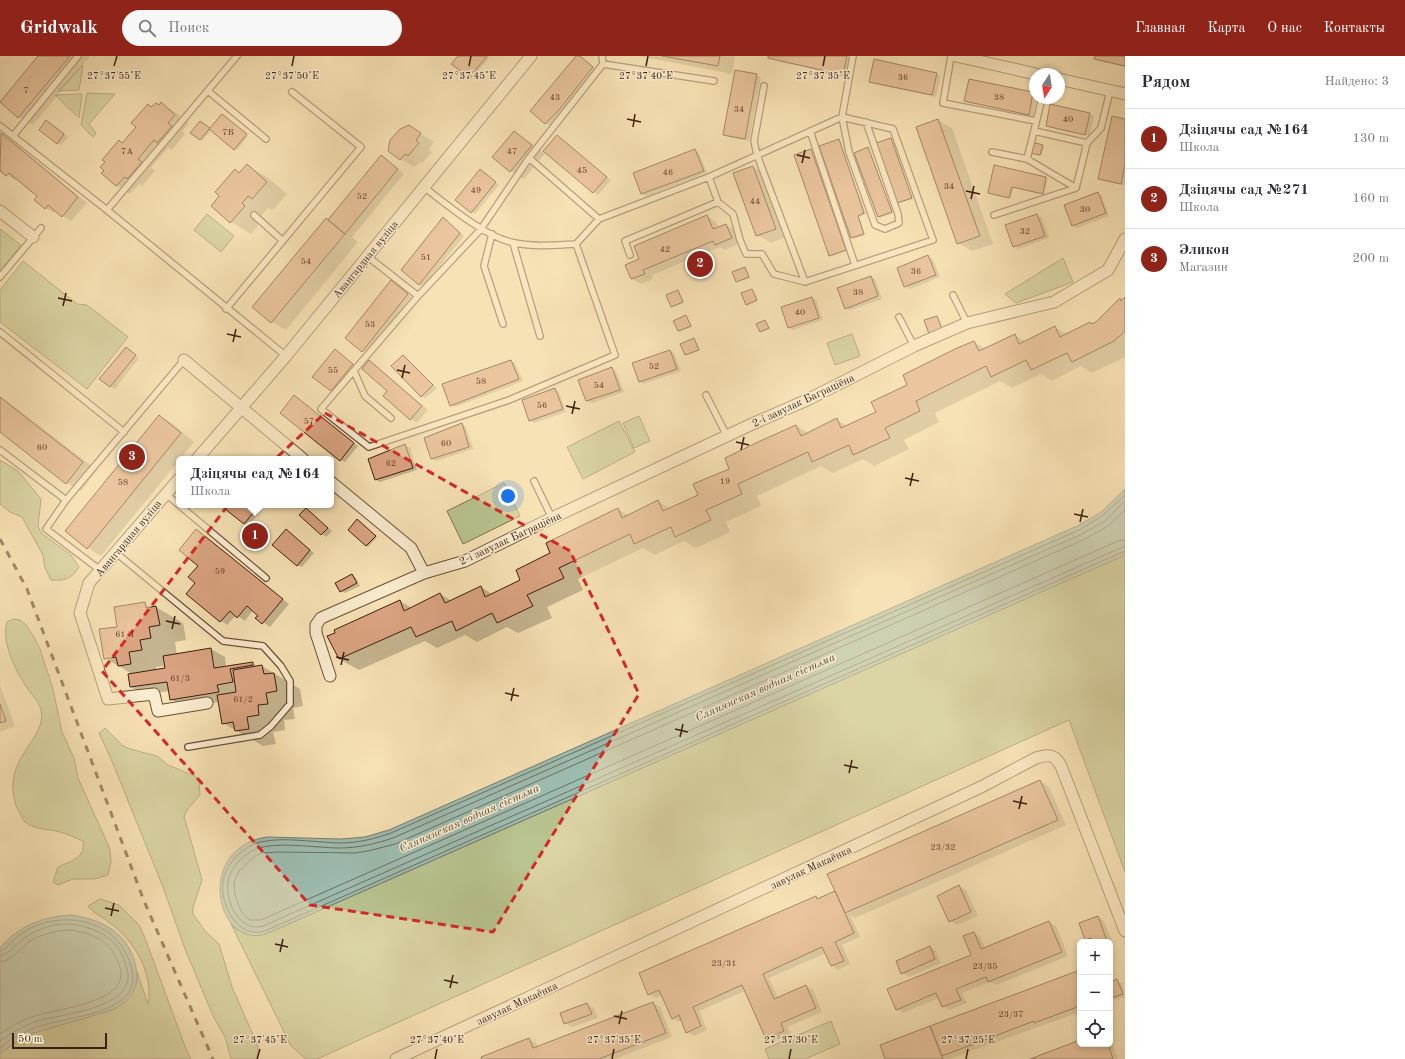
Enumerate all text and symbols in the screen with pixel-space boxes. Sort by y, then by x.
search box [122,10,402,46]
icon: search [136,17,158,39]
text: Gridwalk [20,19,98,38]
text: Поиск [168,21,209,36]
text: Главная [1135,21,1185,35]
text: Карта [1207,21,1245,35]
text: О нас [1267,21,1302,35]
text: Контакты [1324,21,1385,35]
north arrow [1029,68,1065,104]
text: 27°37'55"E [87,71,141,81]
text: 27°37'50"E [265,71,319,81]
text: 27°37'45"E [442,71,496,81]
text: 27°37'40"E [619,71,673,81]
text: 27°37'35"E [796,71,850,81]
house number: 36 [898,73,908,82]
text: Рядом [1141,74,1190,91]
text: Найдено: 3 [1325,75,1389,88]
house number: 7 [23,86,29,95]
house number: 43 [550,93,560,102]
house number: 38 [994,93,1004,102]
house number: 34 [734,105,744,114]
house number: 40 [1063,115,1073,124]
text: Дзіцячы сад №164 [1179,123,1309,138]
house number: 7Б [222,128,234,137]
text: 1 [1150,132,1158,145]
text: 130 m [1352,132,1389,145]
text: Школа [1179,141,1219,154]
house number: 7А [121,147,133,156]
house number: 47 [507,147,517,156]
house number: 45 [577,166,587,175]
house number: 46 [663,168,673,177]
house number: 34 [944,182,954,191]
text: Дзіцячы сад №271 [1179,183,1309,198]
house number: 49 [471,186,481,195]
house number: 52 [357,192,367,201]
text: 2 [1150,192,1158,205]
text: 160 m [1352,192,1389,205]
house number: 44 [750,197,760,206]
text: Школа [1179,201,1219,214]
house number: 30 [1080,205,1090,214]
street label: Авангардная вуліца [332,219,401,301]
house number: 32 [1020,227,1030,236]
text: Эликон [1179,243,1229,258]
house number: 42 [660,245,670,254]
pin: 2 [687,249,713,279]
text: 3 [1150,252,1158,265]
text: 200 m [1352,252,1389,265]
house number: 51 [421,253,431,262]
house number: 54 [301,257,311,266]
text: Магазин [1179,261,1228,274]
house number: 36 [911,267,921,276]
house number: 38 [853,288,863,297]
house number: 40 [795,308,805,317]
house number: 53 [365,320,375,329]
house number: 52 [649,362,659,371]
house number: 55 [328,366,338,375]
street label: 2-і завулак Баграціёна [751,373,857,430]
house number: 58 [476,377,486,386]
house number: 54 [594,381,604,390]
house number: 56 [537,401,547,410]
house number: 57 [304,417,314,426]
house number: 60 [441,439,451,448]
pin: 3 [119,442,145,472]
house number: 60 [37,443,47,452]
popup [176,456,334,508]
house number: 62 [386,459,396,468]
text: Дзіцячы сад №164 [190,467,320,482]
house number: 19 [720,477,730,486]
house number: 58 [118,478,128,487]
text: Школа [190,485,230,498]
your location [498,486,518,506]
street label: Авангардная вуліца [94,498,165,579]
street label: 2-і завулак Баграціёна [458,511,564,568]
pin: 1 [242,521,268,551]
house number: 59 [215,567,225,576]
house number: 61/1 [115,630,135,639]
water label: Сляпянская водная сістэма [694,651,838,724]
house number: 61/3 [170,674,190,683]
house number: 61/2 [233,695,253,704]
water label: Сляпянская водная сістэма [398,782,542,855]
house number: 23/32 [931,843,955,852]
street label: завулак Макаёнка [769,845,854,892]
map controls [1077,939,1113,1047]
button: + [1077,939,1113,975]
house number: 23/31 [712,959,736,968]
house number: 23/35 [973,962,997,971]
button: − [1077,975,1113,1011]
street label: завулак Макаёнка [475,981,560,1028]
house number: 23/37 [999,1010,1023,1019]
button: locate [1077,1011,1113,1047]
scale bar [12,1031,107,1050]
text: 50 m [18,1034,43,1045]
text: 27°37'45"E [233,1035,287,1045]
text: 27°37'40"E [410,1035,464,1045]
text: 27°37'35"E [587,1035,641,1045]
text: 27°37'30"E [764,1035,818,1045]
text: 27°37'25"E [941,1035,995,1045]

